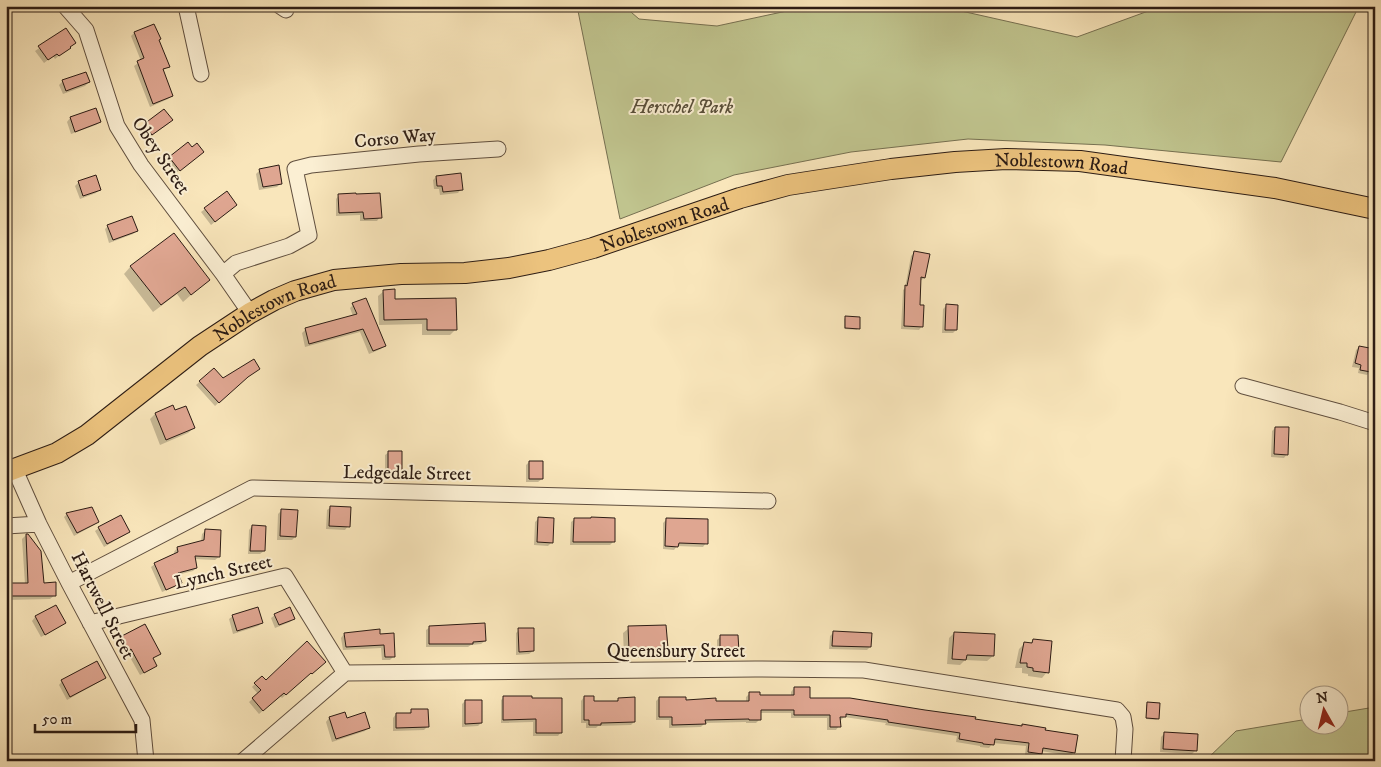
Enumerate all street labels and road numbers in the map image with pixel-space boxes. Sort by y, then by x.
street label: Obey Street [127,113,195,199]
street label: Corso Way [353,123,438,154]
street label: Noblestown Road [994,149,1130,181]
street label: Noblestown Road [598,193,732,258]
street label: Noblestown Road [209,270,339,347]
street label: Ledgedale Street [343,461,471,486]
street label: Hartwell Street [66,548,140,663]
street label: Lynch Street [172,550,274,595]
street label: Queensbury Street [607,640,745,663]

